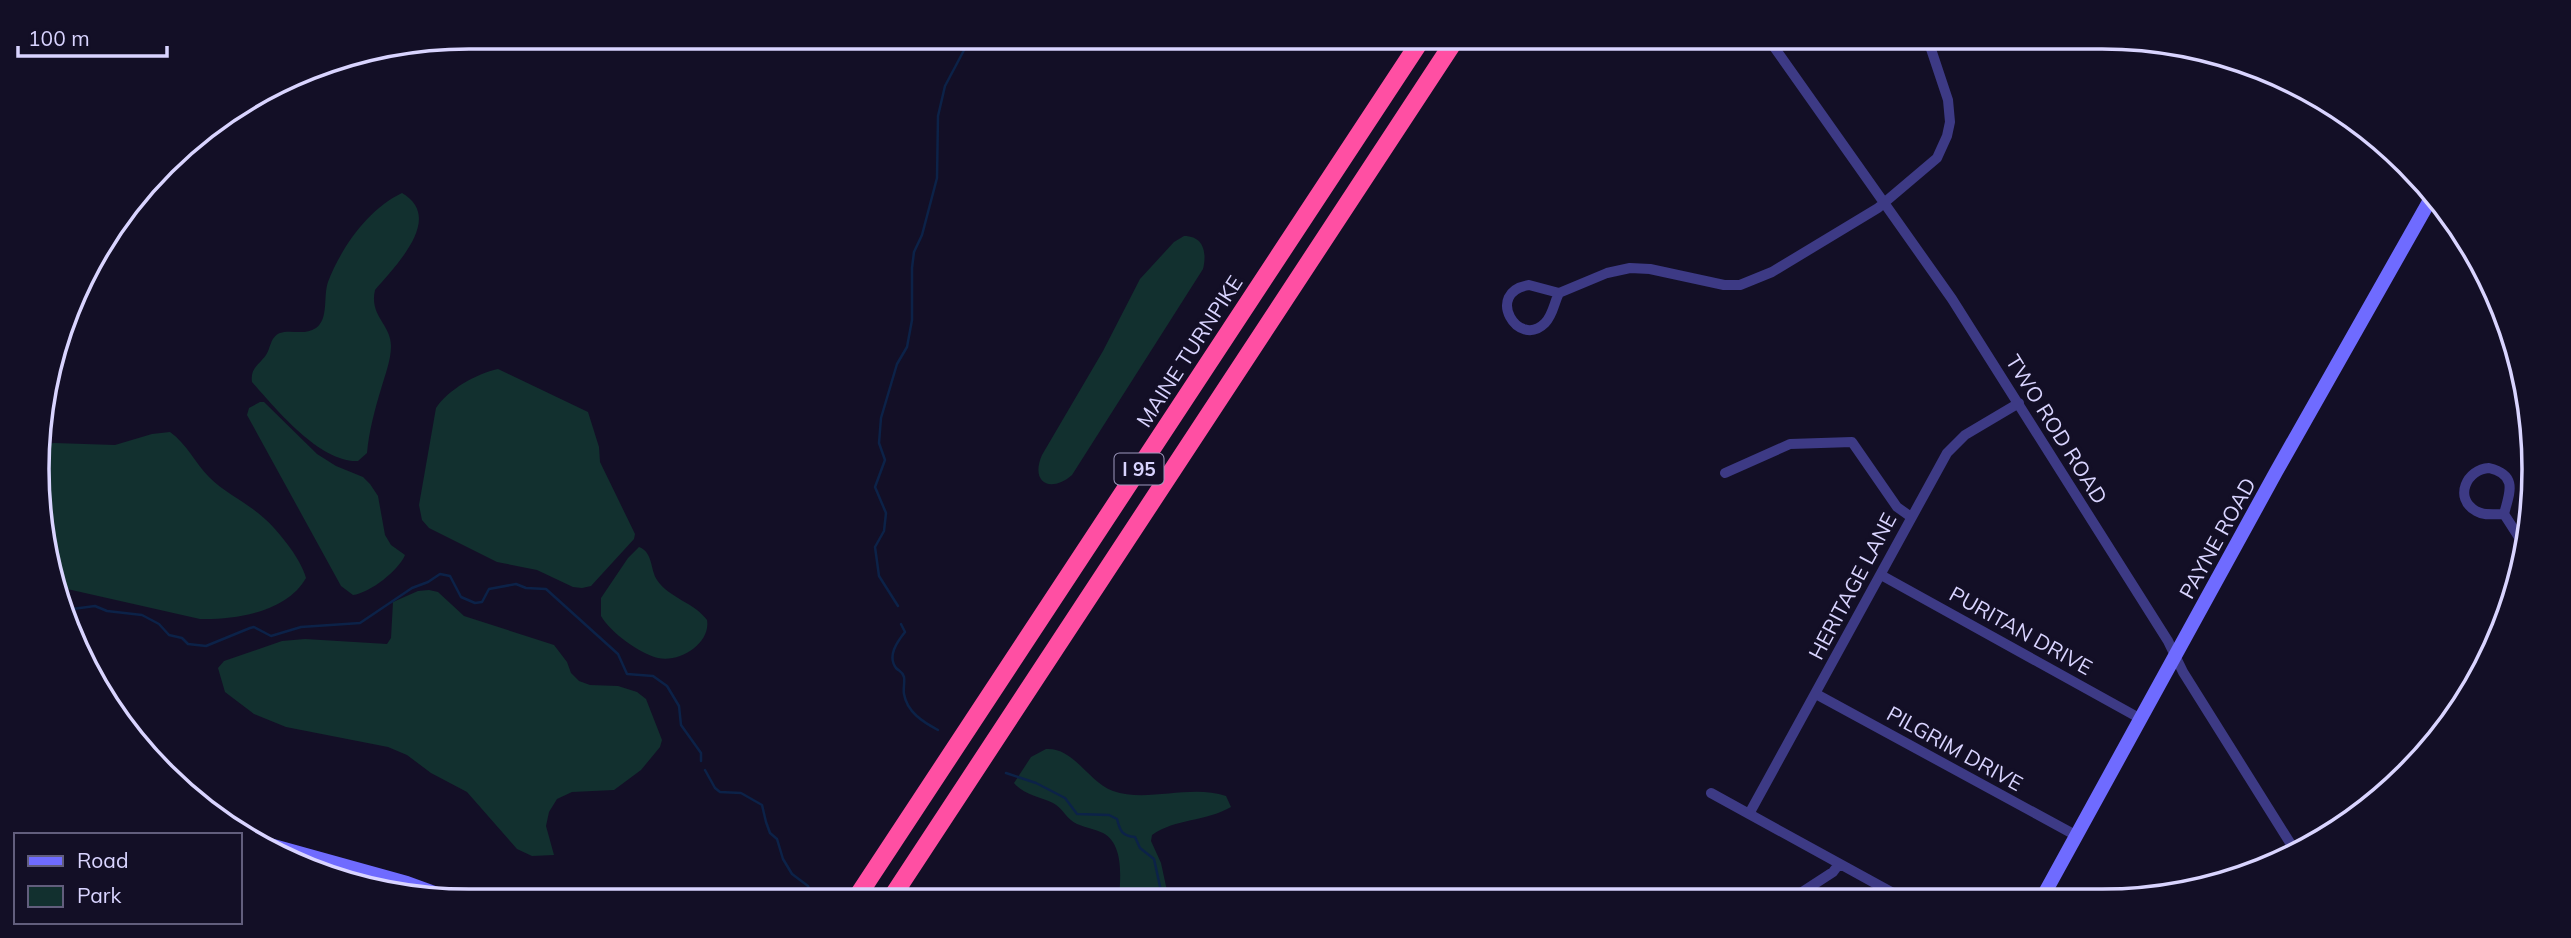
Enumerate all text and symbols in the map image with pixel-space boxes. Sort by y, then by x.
scale bar [18,14,166,58]
text: 100 m [28,25,90,51]
street label: MAINE TURNPIKE [1130,270,1248,432]
street label: TWO ROD ROAD [2001,350,2113,508]
road number: I 95 [1114,454,1164,484]
street label: PAYNE ROAD [2173,473,2261,603]
street label: HERITAGE LANE [1802,508,1902,664]
street label: PURITAN DRIVE [1945,580,2097,680]
street label: PILGRIM DRIVE [1883,700,2027,796]
legend [14,833,242,924]
text: Road [77,847,128,873]
text: Park [77,882,121,908]

